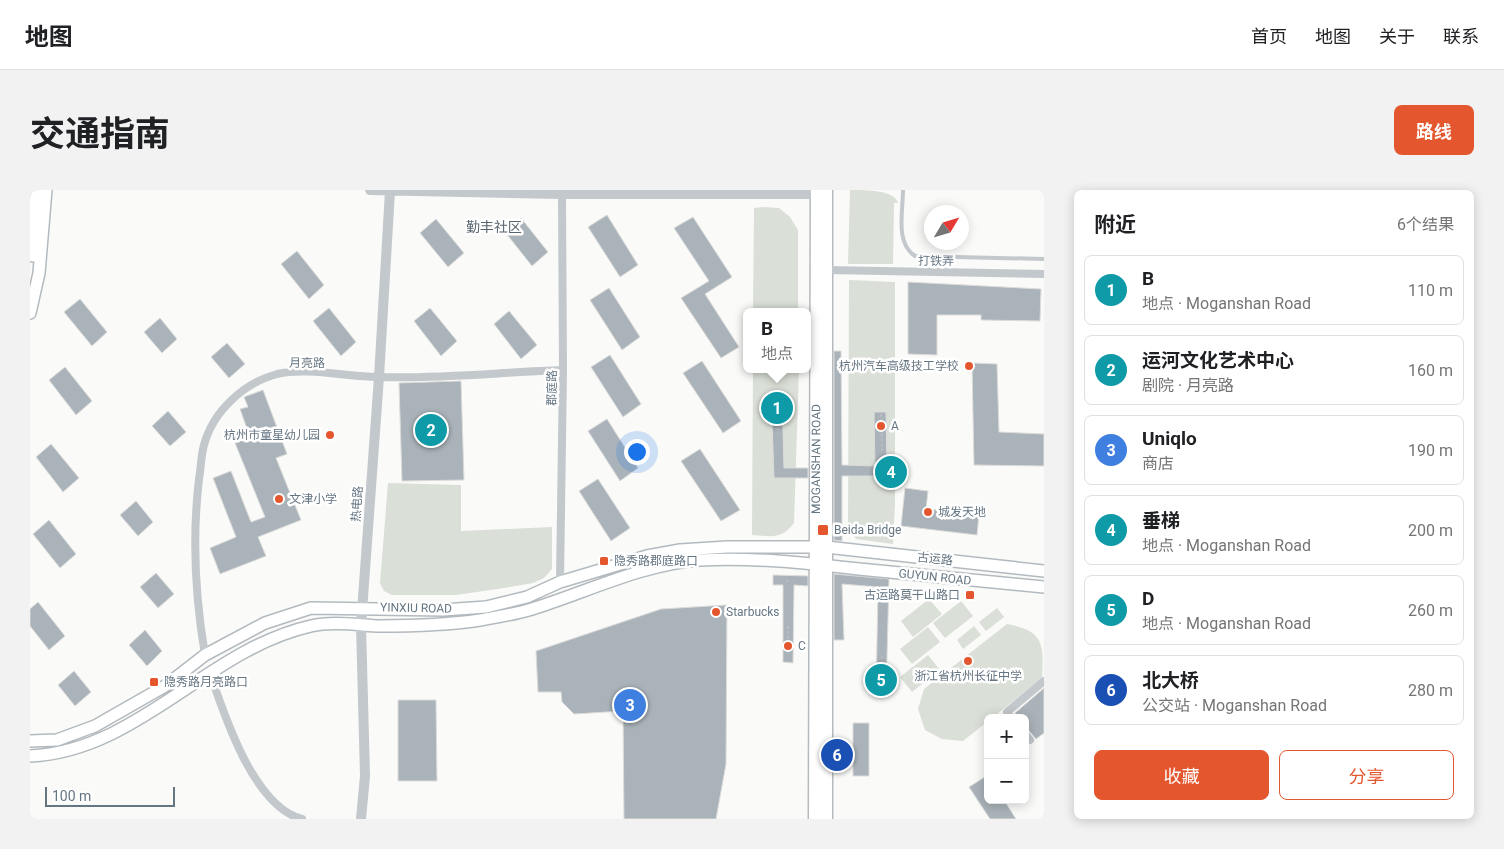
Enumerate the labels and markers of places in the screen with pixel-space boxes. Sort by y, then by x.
place label: 杭州汽车高级技工学校 [839,359,959,373]
marker: 杭州汽车高级技工学校 [963,360,975,372]
pin: 1 [761,389,793,427]
pin: 2 [415,411,447,449]
place label: A [891,419,899,433]
marker: A [875,420,887,432]
place label: 杭州市童星幼儿园 [224,428,320,442]
marker: 杭州市童星幼儿园 [324,429,336,441]
pin: 4 [875,453,907,491]
place label: 文津小学 [289,492,337,506]
marker: 文津小学 [273,493,285,505]
place label: 城发天地 [938,505,986,519]
marker: 城发天地 [922,506,934,518]
marker: Beida Bridge [816,523,830,537]
place label: Beida Bridge [834,523,901,537]
place label: 隐秀路郡庭路口 [614,554,698,568]
marker: 隐秀路郡庭路口 [598,555,610,567]
place label: 古运路莫干山路口 [864,588,960,602]
marker: 古运路莫干山路口 [964,589,976,601]
place label: Starbucks [726,605,780,619]
marker: Starbucks [710,606,722,618]
place label: C [798,639,806,653]
marker: C [782,640,794,652]
marker: 浙江省杭州长征中学 [962,655,974,667]
pin: 5 [865,661,897,699]
place label: 浙江省杭州长征中学 [914,669,1022,683]
place label: 隐秀路月亮路口 [164,675,248,689]
marker: 隐秀路月亮路口 [148,676,160,688]
pin: 3 [614,686,646,724]
pin: 6 [821,736,853,774]

